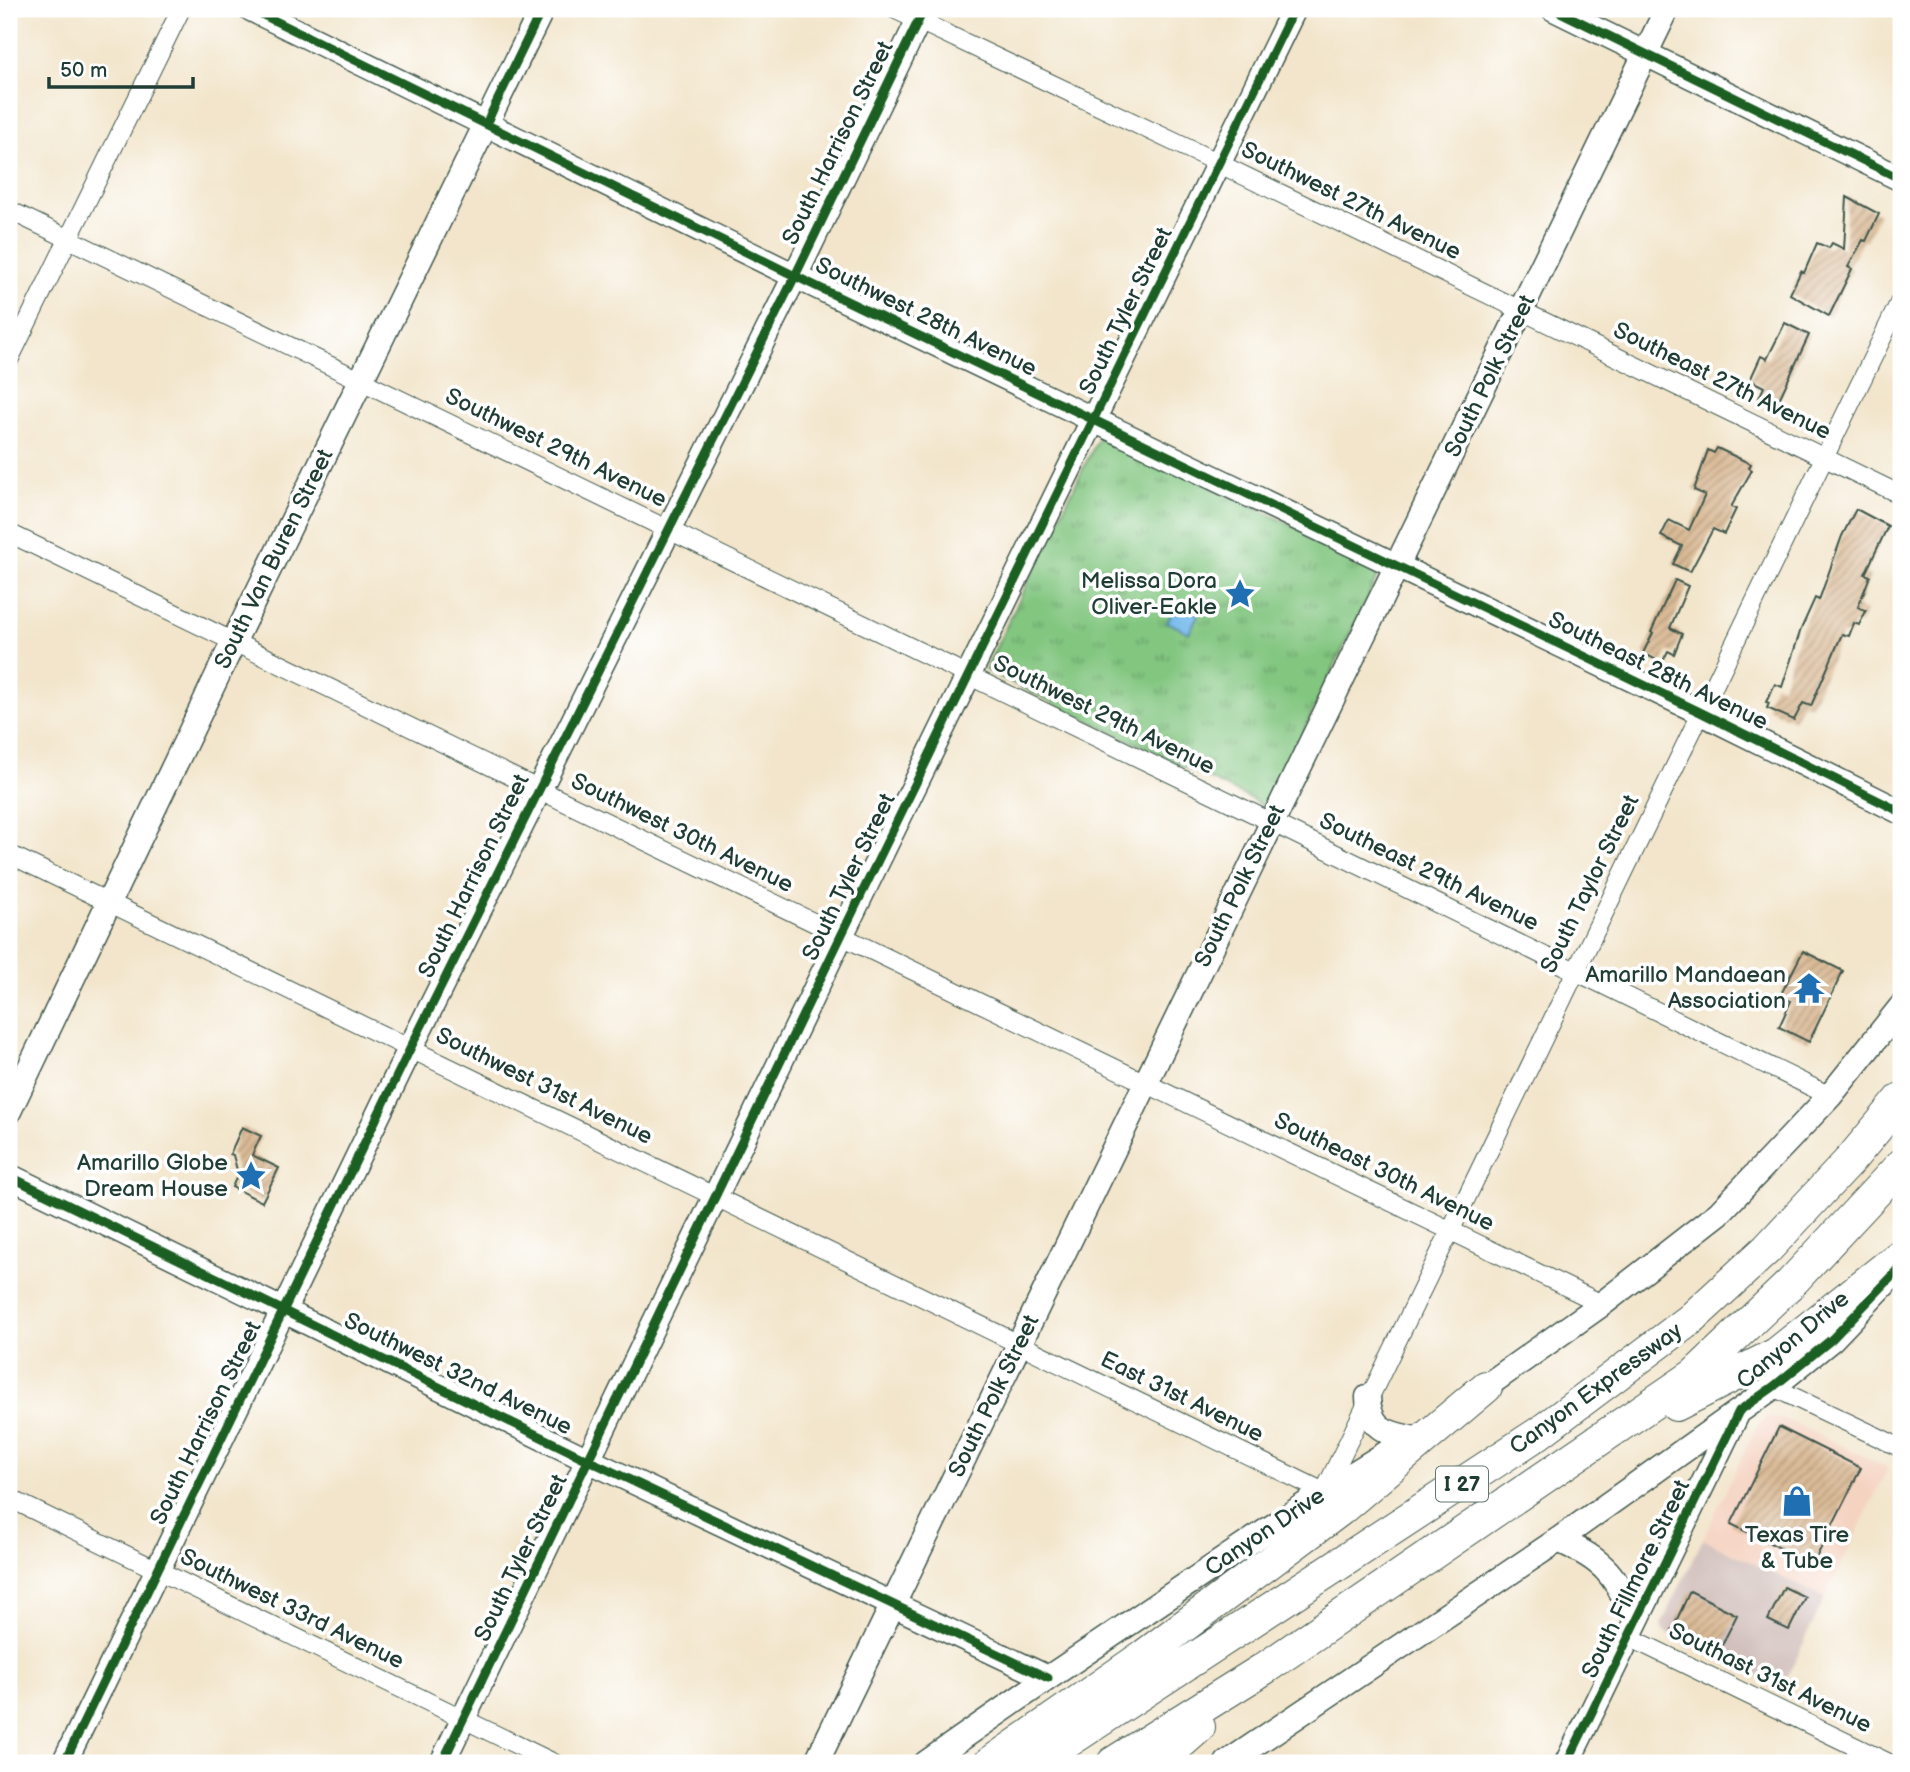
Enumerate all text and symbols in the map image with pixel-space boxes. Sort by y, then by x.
street label: South Harrison Street [776,36,900,250]
scale bar [49,46,192,90]
text: 50 m [60,58,107,83]
street label: Southwest 27th Avenue [1237,136,1465,266]
street label: South Tyler Street [1073,223,1179,399]
street label: Southwest 28th Avenue [811,251,1041,383]
street label: South Polk Street [1439,290,1541,462]
street label: Southeast 27th Avenue [1609,316,1835,446]
street label: Southwest 29th Avenue [441,382,671,514]
street label: South Van Buren Street [209,444,339,674]
place label: Melissa Dora Oliver-Eakle [1081,567,1217,621]
place icon: Melissa Dora Oliver-Eakle [1223,577,1257,611]
street label: Southeast 28th Avenue [1544,606,1772,736]
street label: Southwest 29th Avenue [989,649,1219,781]
street label: Southwest 30th Avenue [566,767,798,899]
street label: South Harrison Street [412,769,536,983]
street label: South Tyler Street [796,789,902,965]
street label: South Taylor Street [1535,790,1645,978]
street label: South Polk Street [1189,800,1291,972]
street label: Southeast 29th Avenue [1315,807,1543,937]
place label: Amarillo Mandaean Association [1585,961,1786,1015]
temple icon: Amarillo Mandaean Association [1792,971,1826,1005]
street label: Southwest 31st Avenue [431,1021,657,1151]
street label: Southeast 30th Avenue [1269,1106,1499,1238]
place label: Amarillo Globe Dream House [77,1149,228,1203]
place icon: Amarillo Globe Dream House [234,1159,268,1193]
street label: Canyon Drive [1731,1285,1855,1395]
street label: Southwest 32nd Avenue [340,1307,576,1441]
street label: South Polk Street [943,1310,1045,1482]
street label: South Harrison Street [144,1316,268,1530]
street label: Canyon Expressway [1504,1317,1688,1461]
street label: East 31st Avenue [1096,1345,1268,1449]
road number: I 27 [1436,1466,1488,1502]
street label: South Tyler Street [468,1470,574,1646]
street label: South Fillmore Street [1576,1475,1696,1683]
street label: Canyon Drive [1200,1482,1330,1582]
shop icon: Texas Tire & Tube [1780,1484,1814,1518]
place label: Texas Tire & Tube [1745,1521,1849,1575]
street label: Southwest 33rd Avenue [176,1543,408,1675]
street label: Southast 31st Avenue [1664,1617,1876,1739]

